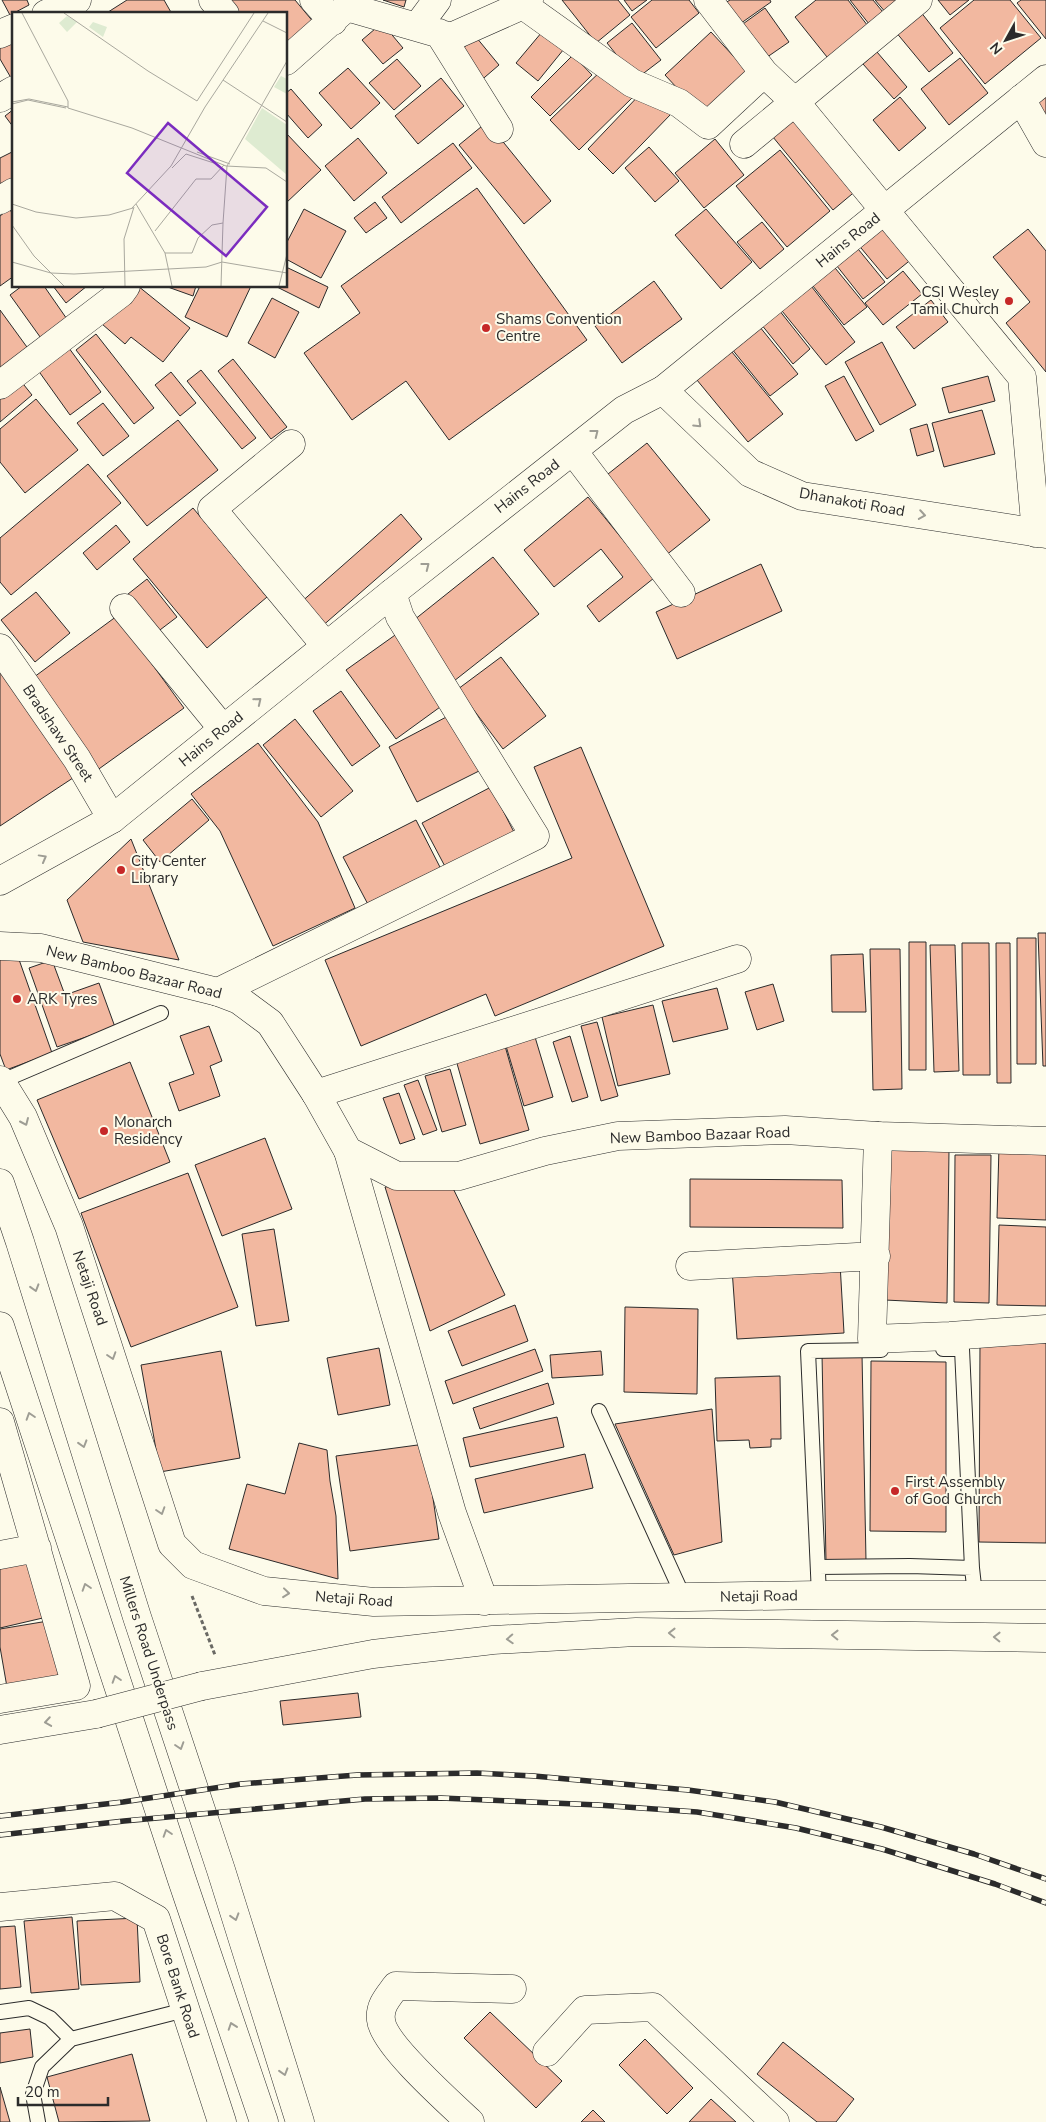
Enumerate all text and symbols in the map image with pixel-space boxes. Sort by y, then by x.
inset map [12,12,288,288]
north arrow [981,15,1031,65]
text: N [986,38,1007,58]
street label: Hains Road [812,208,884,272]
place label: CSI Wesley Tamil Church [911,282,999,319]
marker: CSI Wesley Tamil Church [1003,295,1015,307]
place label: Shams Convention Centre [496,309,622,346]
marker: Shams Convention Centre [480,322,492,334]
one-way arrow [693,418,702,427]
one-way arrow [589,431,598,439]
street label: Hains Road [490,454,564,518]
street label: Dhanakoti Road [798,483,906,521]
one-way arrow [919,509,927,520]
one-way arrow [420,564,429,572]
street label: Bradshaw Street [18,681,98,786]
one-way arrow [253,698,262,707]
street label: Hains Road [175,707,247,771]
place label: City Center Library [131,851,207,888]
one-way arrow [37,854,46,864]
marker: City Center Library [115,864,127,876]
street label: New Bamboo Bazaar Road [44,940,224,1004]
place label: ARK Tyres [27,989,97,1009]
marker: ARK Tyres [11,993,23,1005]
place label: Monarch Residency [114,1112,183,1149]
one-way arrow [18,1117,29,1126]
street label: New Bamboo Bazaar Road [609,1122,791,1148]
marker: Monarch Residency [98,1125,110,1137]
street label: Netaji Road [68,1248,112,1328]
one-way arrow [29,1284,39,1292]
one-way arrow [107,1351,117,1360]
one-way arrow [26,1413,36,1421]
one-way arrow [78,1439,88,1447]
place label: First Assembly of God Church [905,1472,1005,1509]
marker: First Assembly of God Church [889,1485,901,1497]
one-way arrow [156,1506,166,1515]
street label: Millers Road Underpass [115,1573,183,1733]
one-way arrow [82,1584,92,1592]
street label: Netaji Road [720,1585,798,1607]
street label: Netaji Road [314,1586,394,1612]
one-way arrow [282,1588,290,1599]
one-way arrow [668,1628,676,1638]
one-way arrow [831,1630,838,1640]
one-way arrow [993,1632,1001,1642]
one-way arrow [506,1634,514,1645]
one-way arrow [112,1675,122,1684]
one-way arrow [44,1717,53,1727]
one-way arrow [174,1741,184,1750]
one-way arrow [162,1830,172,1838]
one-way arrow [230,1912,240,1920]
street label: Bore Bank Road [152,1931,204,2041]
one-way arrow [228,2022,238,2031]
one-way arrow [278,2067,288,2075]
scale bar [18,2074,108,2106]
text: 20 m [25,2082,60,2102]

